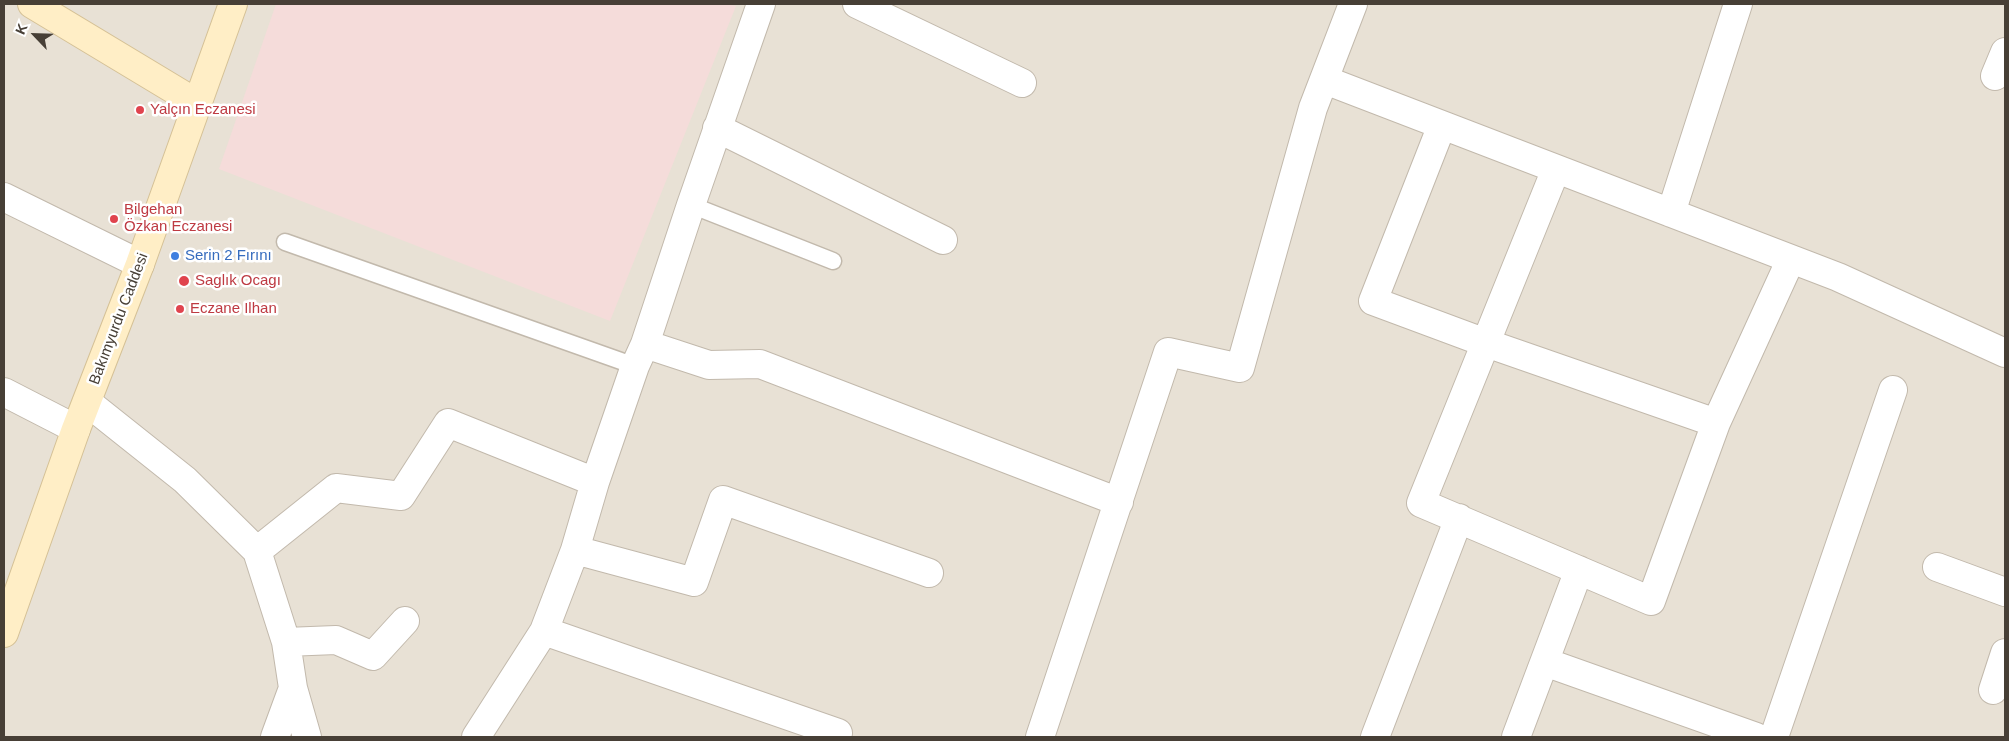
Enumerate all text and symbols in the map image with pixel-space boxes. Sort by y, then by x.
north arrow [10,10,60,60]
text: K [12,21,31,37]
place label: Yalçın Eczanesi [150,101,256,119]
marker: Yalçın Eczanesi [134,104,146,116]
place label: Bilgehan Özkan Eczanesi [124,201,232,236]
marker: Bilgehan Özkan Eczanesi [108,213,120,225]
place label: Serin 2 Fırını [185,247,272,265]
marker: Serin 2 Fırını [169,250,181,262]
street label: Bakımyurdu Caddesi [86,251,152,387]
place label: Saglık Ocagı [195,272,281,290]
marker: Saglık Ocagı [177,274,191,288]
place label: Eczane Ilhan [190,300,277,318]
marker: Eczane Ilhan [174,303,186,315]

